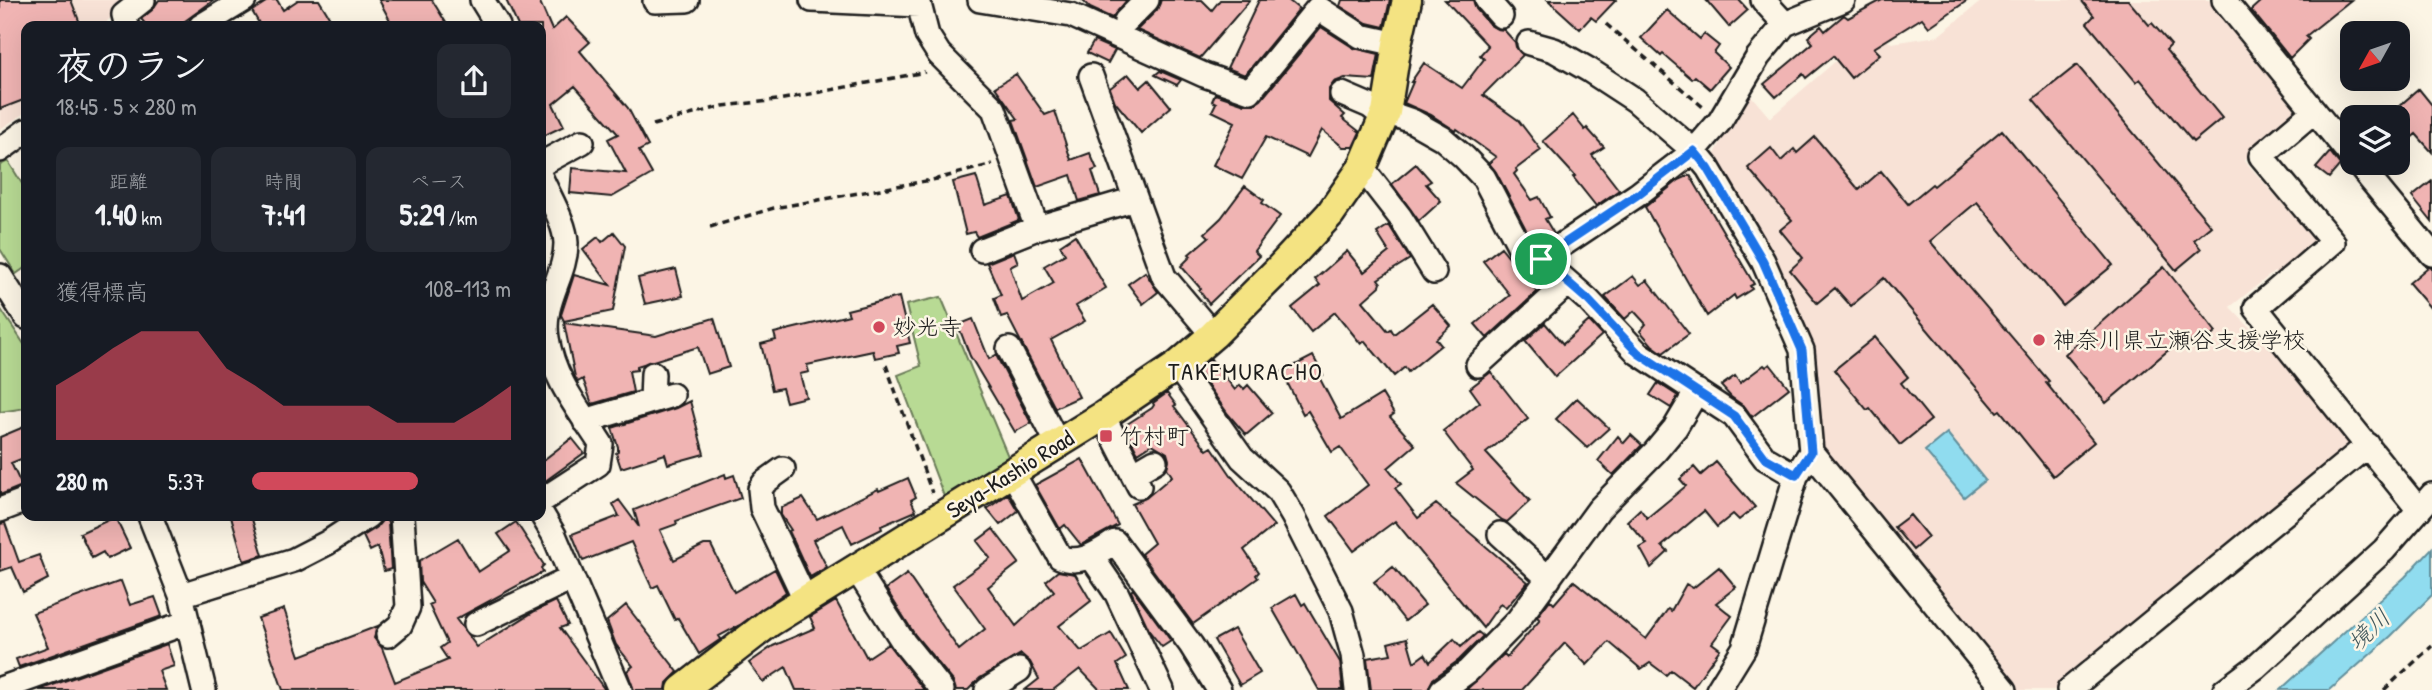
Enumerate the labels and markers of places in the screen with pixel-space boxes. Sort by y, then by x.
pin [1511,229,1571,289]
place label: 妙光寺 [893,311,962,342]
marker: 妙光寺 [871,319,887,335]
place label: 神奈川県立瀬谷支援学校 [2053,324,2306,355]
marker: 神奈川県立瀬谷支援学校 [2031,332,2047,348]
place label: 竹村町 [1120,420,1189,451]
marker: 竹村町 [1098,428,1114,444]

